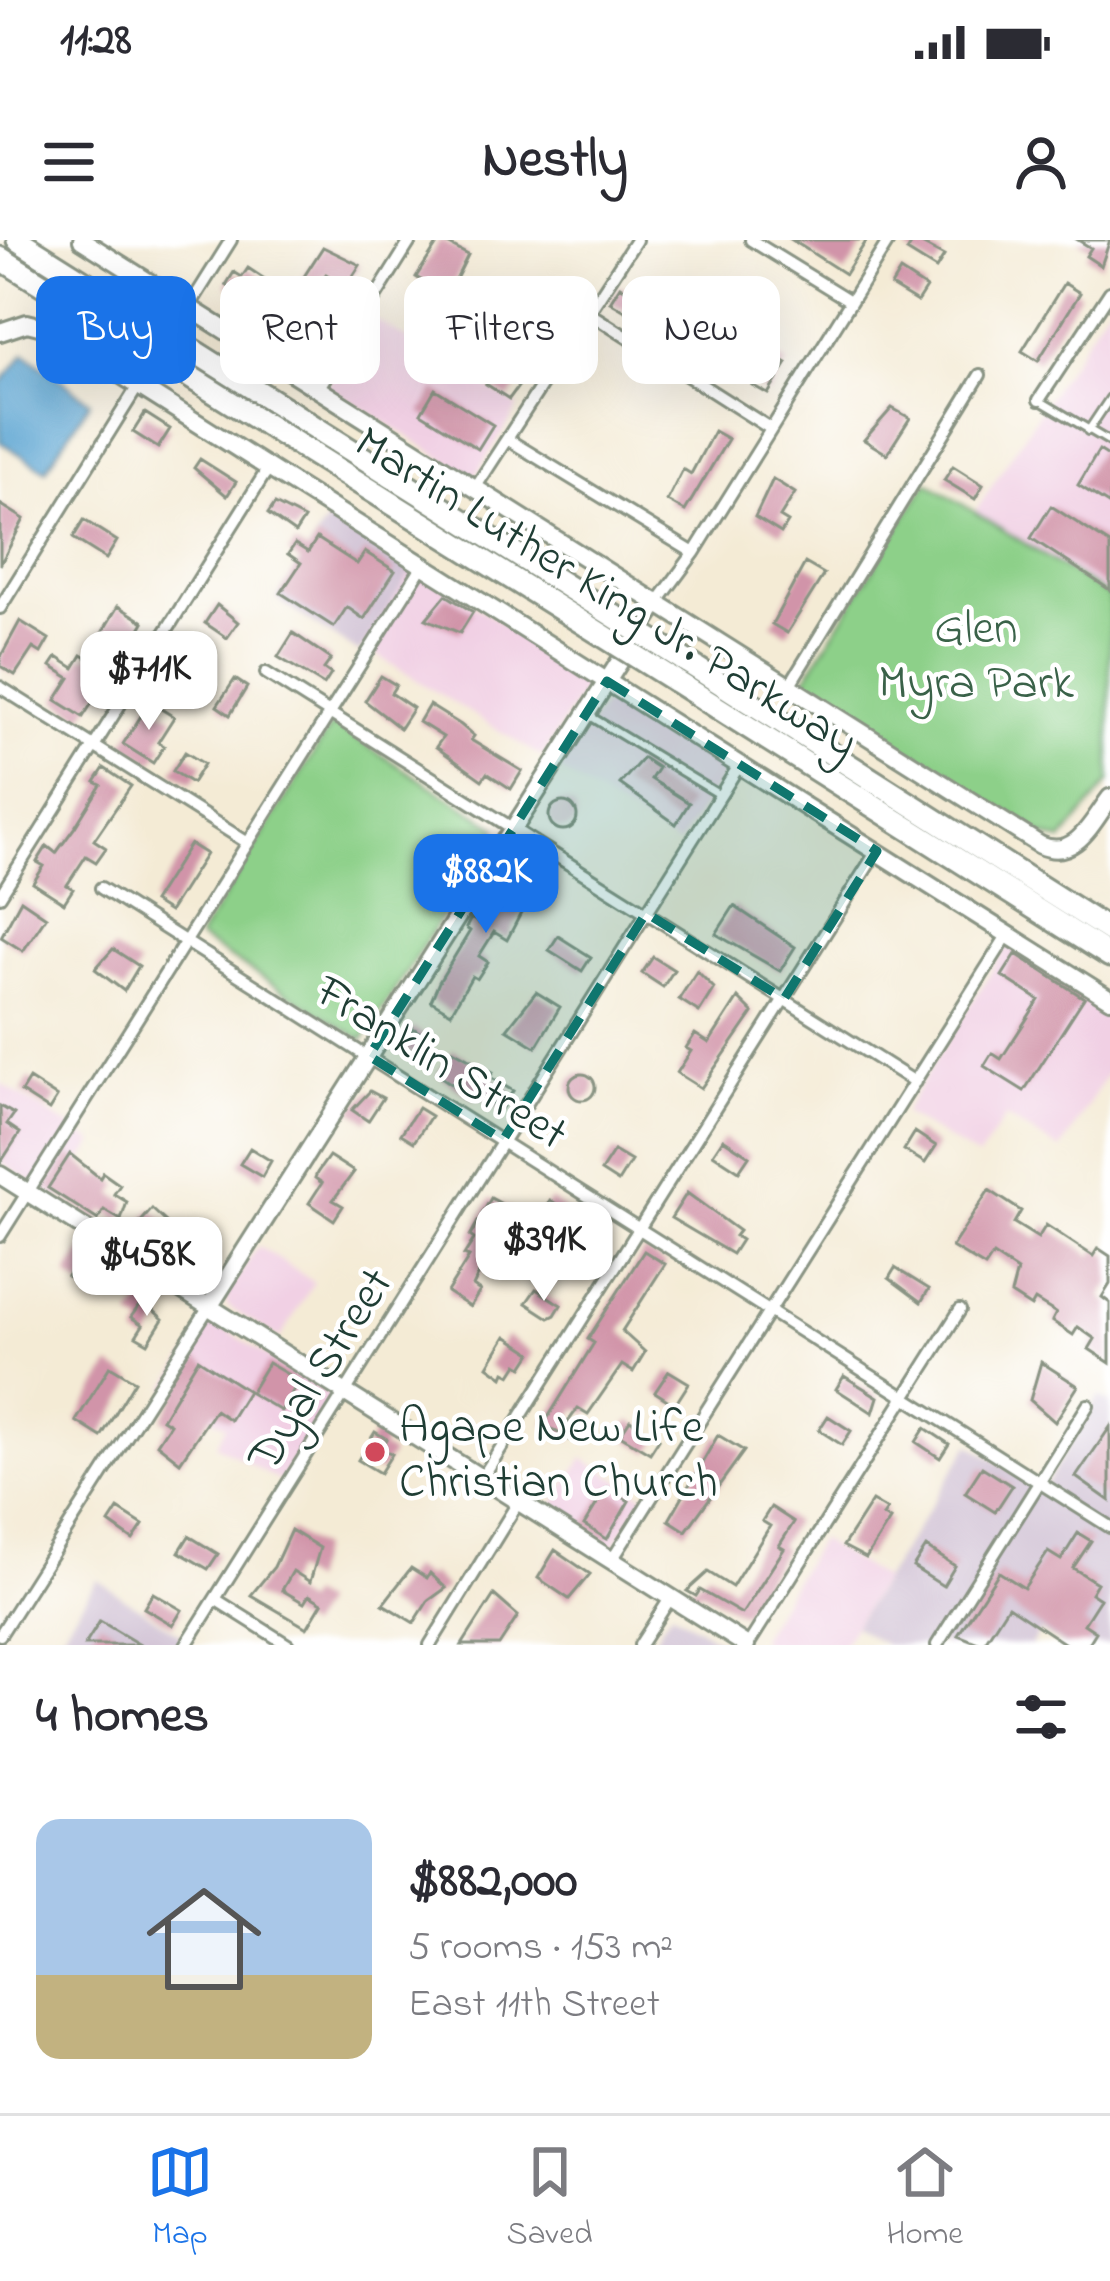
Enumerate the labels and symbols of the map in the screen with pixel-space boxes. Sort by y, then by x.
street label: Martin Luther King Jr. Parkway [339,410,871,779]
park label: Glen Myra Park [878,595,1075,720]
pin: $711K [65,631,233,733]
pin: $882K [402,834,570,936]
street label: Franklin Street [300,958,580,1170]
pin: $391K [460,1202,628,1304]
pin: $458K [63,1217,231,1319]
street label: Dyal Street [231,1255,413,1487]
place label: Agape New Life Christian Church [399,1394,718,1519]
marker: Agape New Life Christian Church [362,1439,388,1465]

